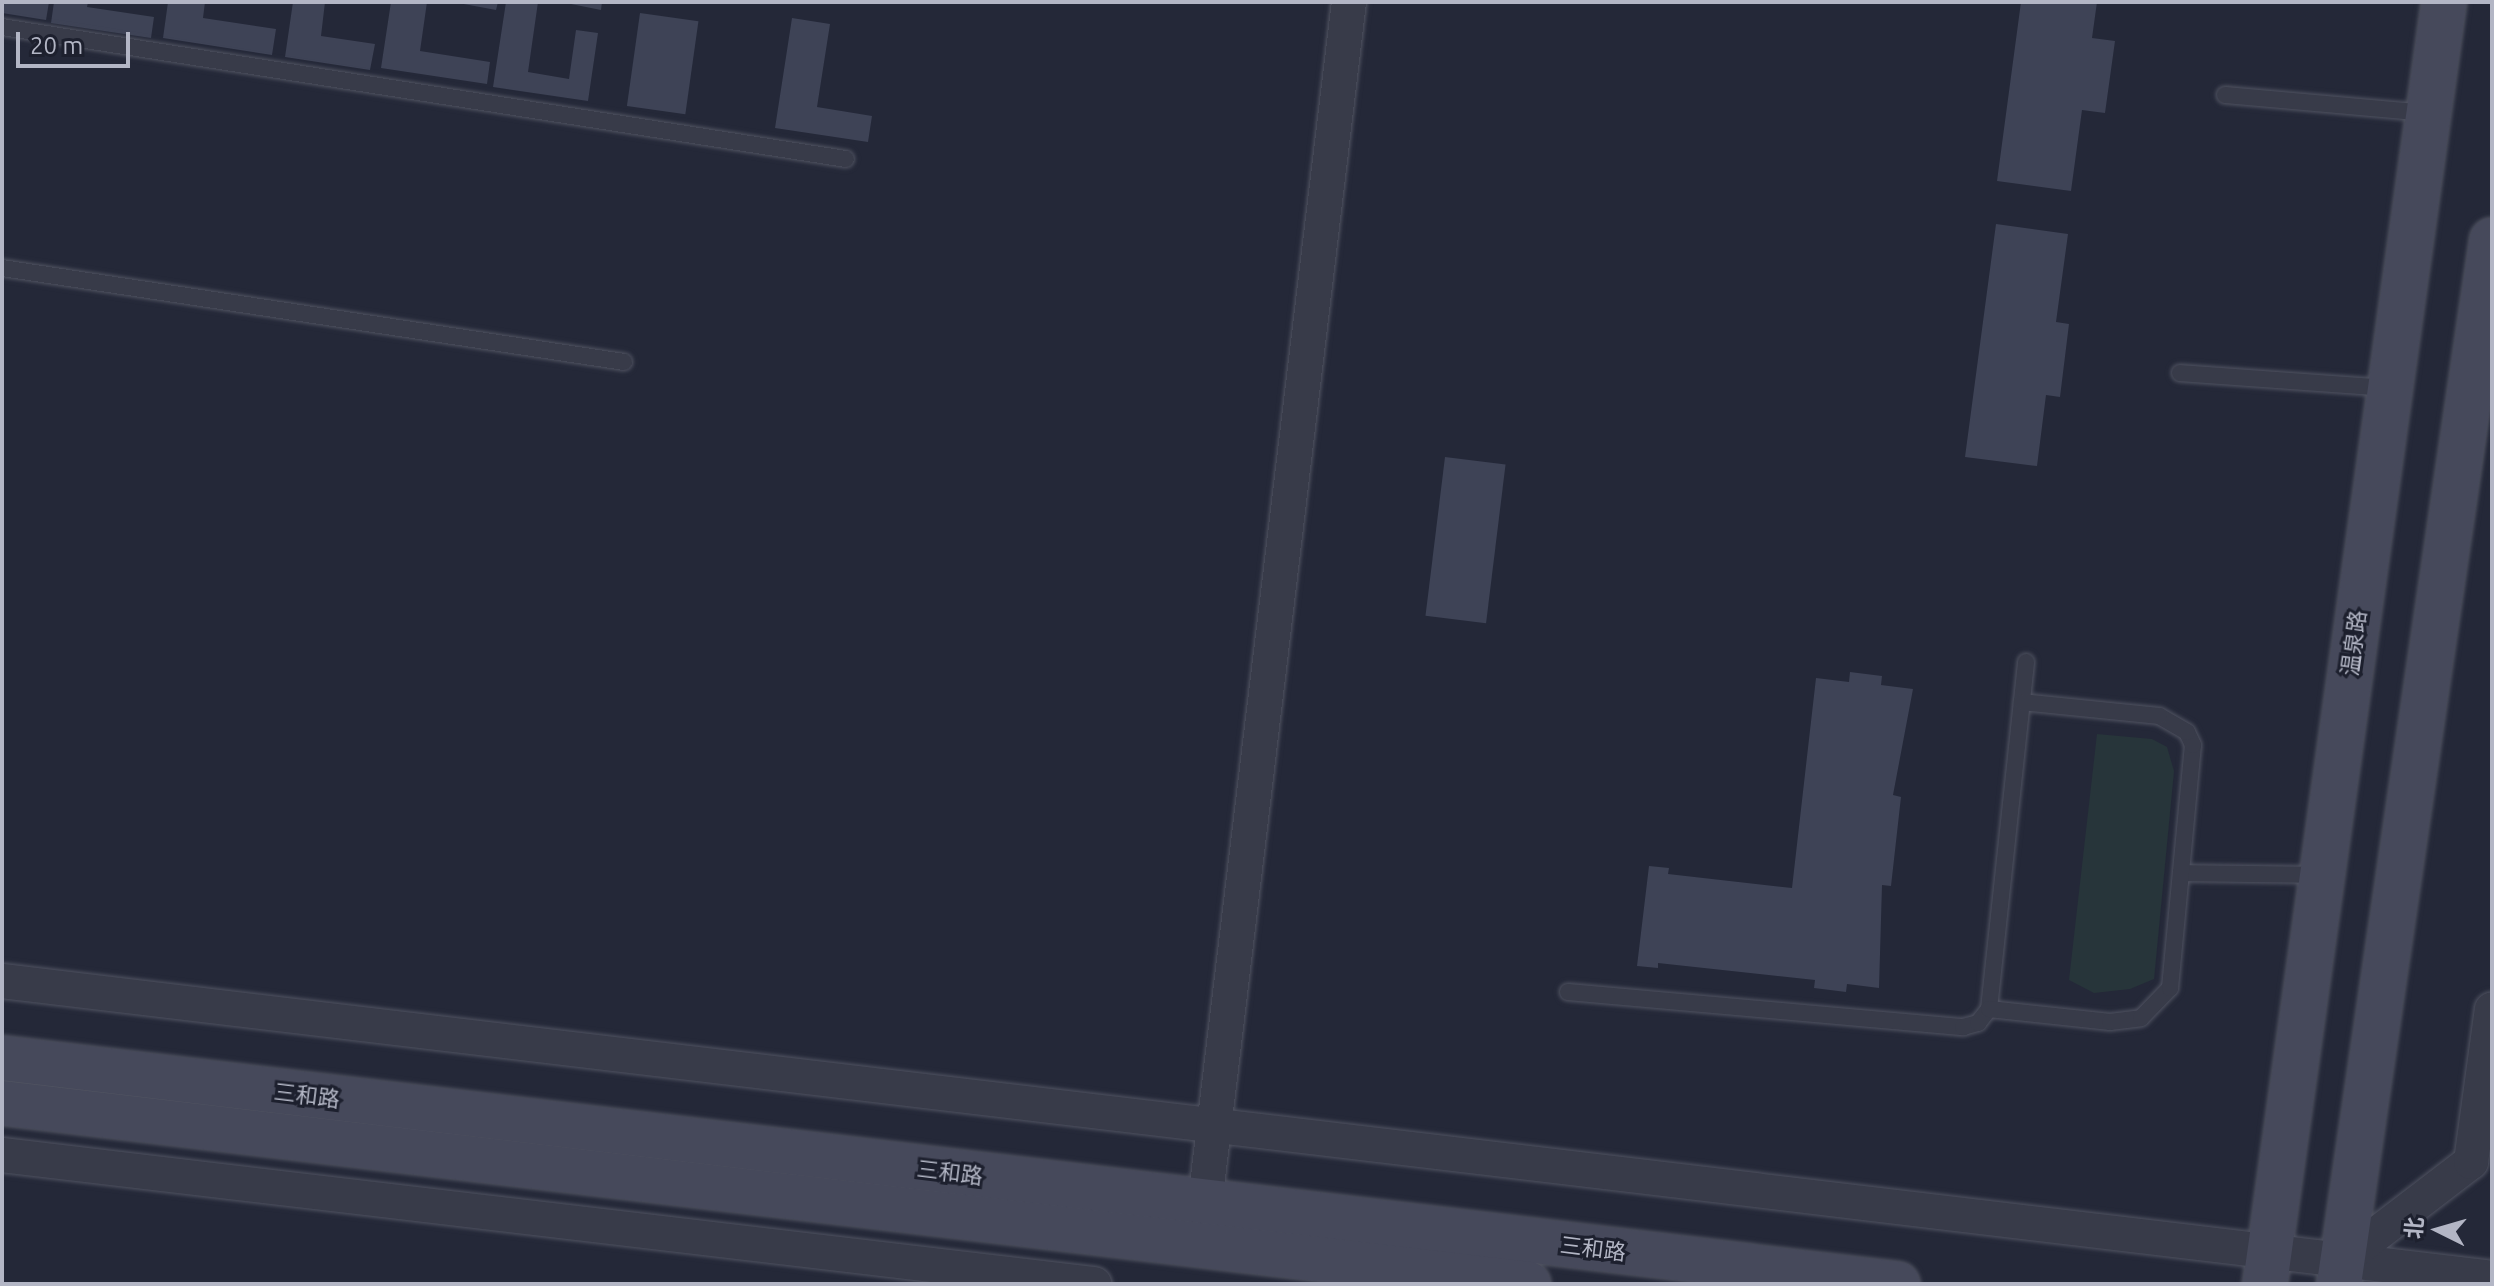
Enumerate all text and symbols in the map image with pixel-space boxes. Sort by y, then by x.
scale bar [20,16,134,66]
text: 20 m [30,32,83,59]
street label: 温泉路 [2335,608,2371,678]
street label: 三和路 [273,1078,341,1112]
street label: 三和路 [916,1155,984,1189]
north arrow [2398,1190,2478,1270]
text: 北 [2400,1216,2427,1240]
street label: 三和路 [1559,1231,1627,1265]

